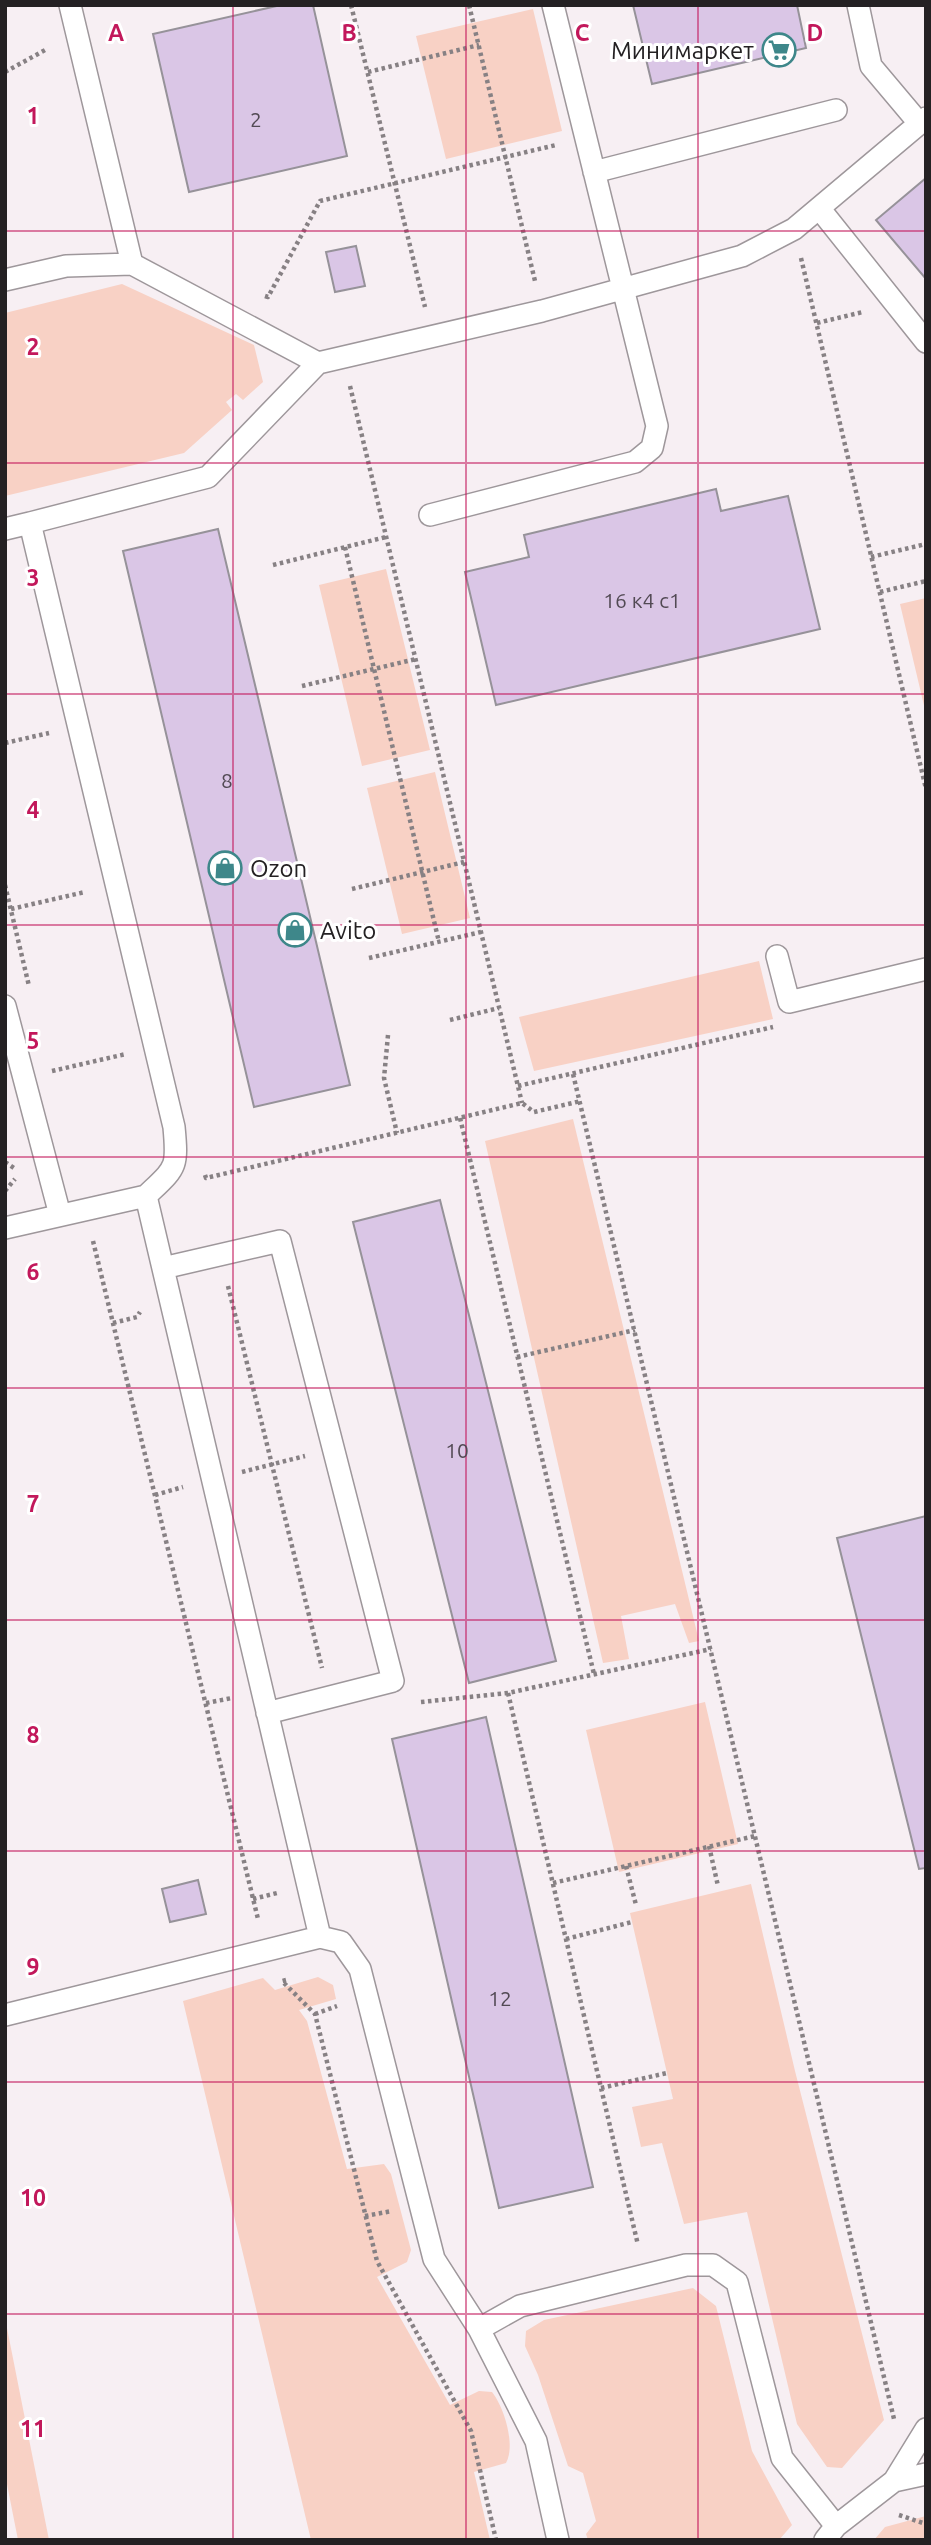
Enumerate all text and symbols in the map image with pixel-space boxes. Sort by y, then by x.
text: A [108,20,124,45]
text: B [341,20,357,45]
text: C [575,20,590,45]
text: D [807,20,823,45]
supermarket icon: Минимаркет [760,31,798,69]
place label: Минимаркет [611,37,754,64]
text: 1 [27,103,39,128]
house number: 2 [250,107,262,131]
text: 2 [27,334,39,359]
text: 3 [27,565,39,590]
house number: 16 к4 с1 [603,588,681,612]
house number: 8 [221,768,233,792]
text: 4 [27,797,40,822]
shop icon: Ozon [206,849,244,887]
place label: Ozon [250,855,307,882]
shop icon: Avito [276,911,314,949]
place label: Avito [320,917,376,944]
text: 5 [27,1028,39,1053]
text: 6 [27,1259,40,1284]
house number: 10 [445,1438,469,1462]
text: 7 [27,1491,39,1516]
text: 8 [27,1722,39,1747]
text: 9 [27,1954,39,1979]
house number: 12 [488,1986,512,2010]
text: 10 [20,2185,46,2210]
text: 11 [20,2416,46,2441]

